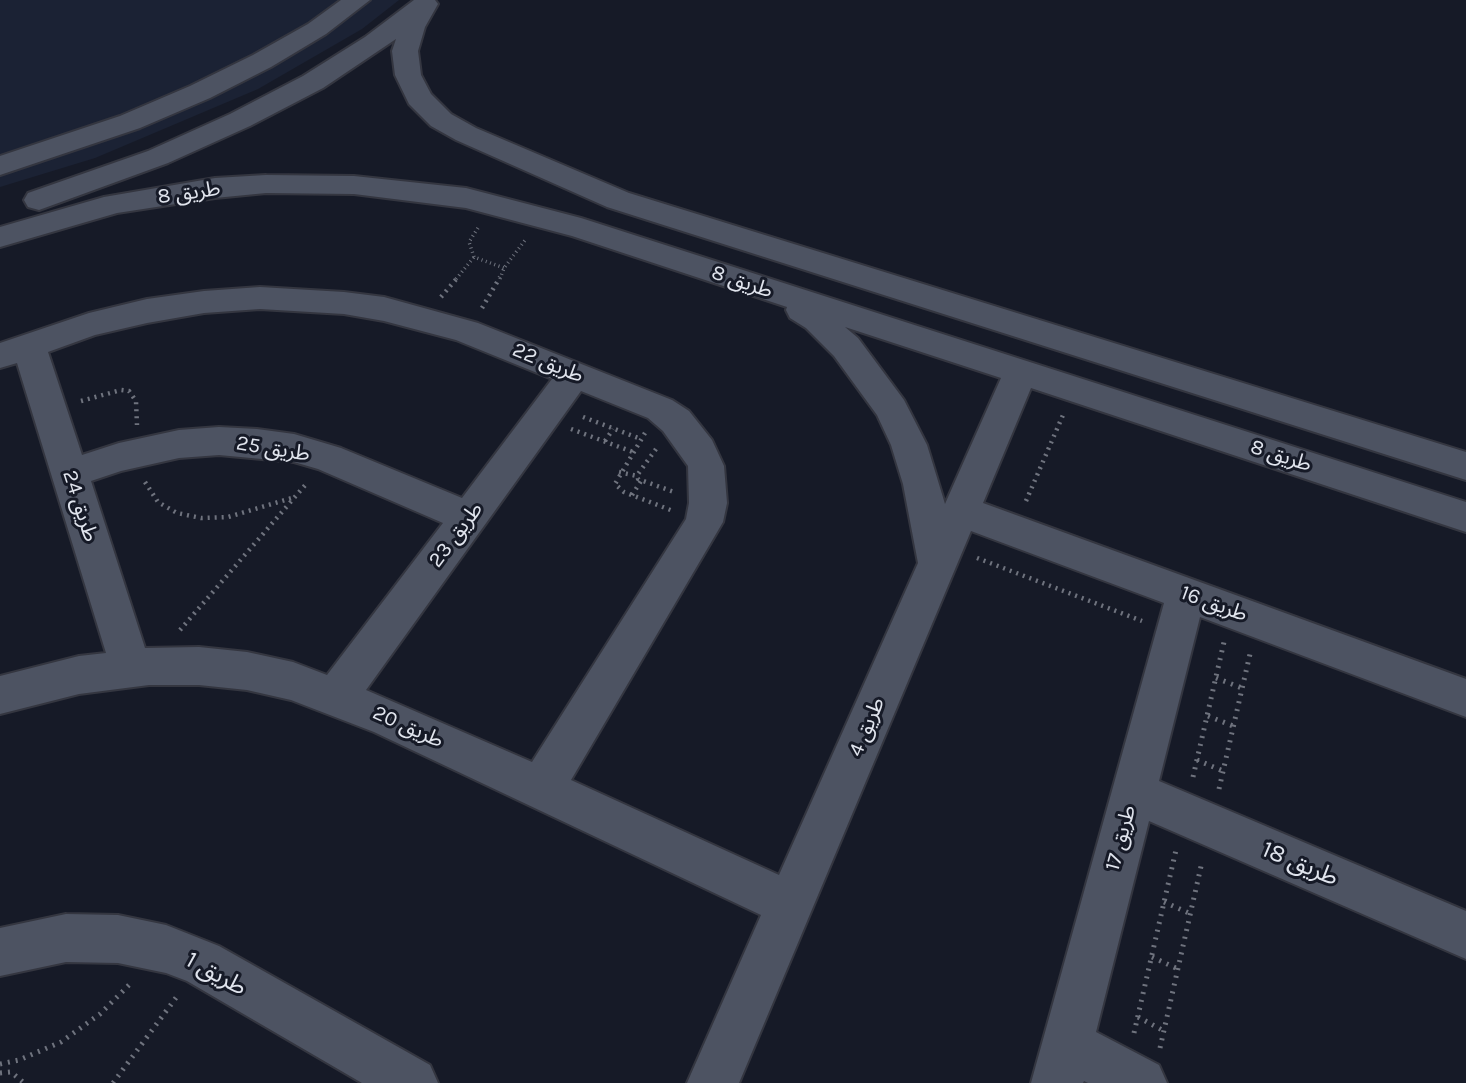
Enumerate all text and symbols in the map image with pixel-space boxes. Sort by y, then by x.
street label: طريق 8 [156,176,222,210]
street label: طريق 8 [708,260,776,304]
street label: طريق 22 [509,337,587,389]
street label: طريق 25 [234,431,312,467]
street label: طريق 8 [1247,434,1315,478]
street label: طريق 24 [57,467,103,545]
street label: طريق 23 [423,498,489,572]
street label: طريق 16 [1177,580,1251,628]
street label: طريق 4 [843,694,891,760]
street label: طريق 20 [369,700,447,754]
street label: طريق 17 [1100,802,1142,874]
street label: طريق 18 [1258,835,1342,893]
street label: طريق 1 [180,946,252,1002]

